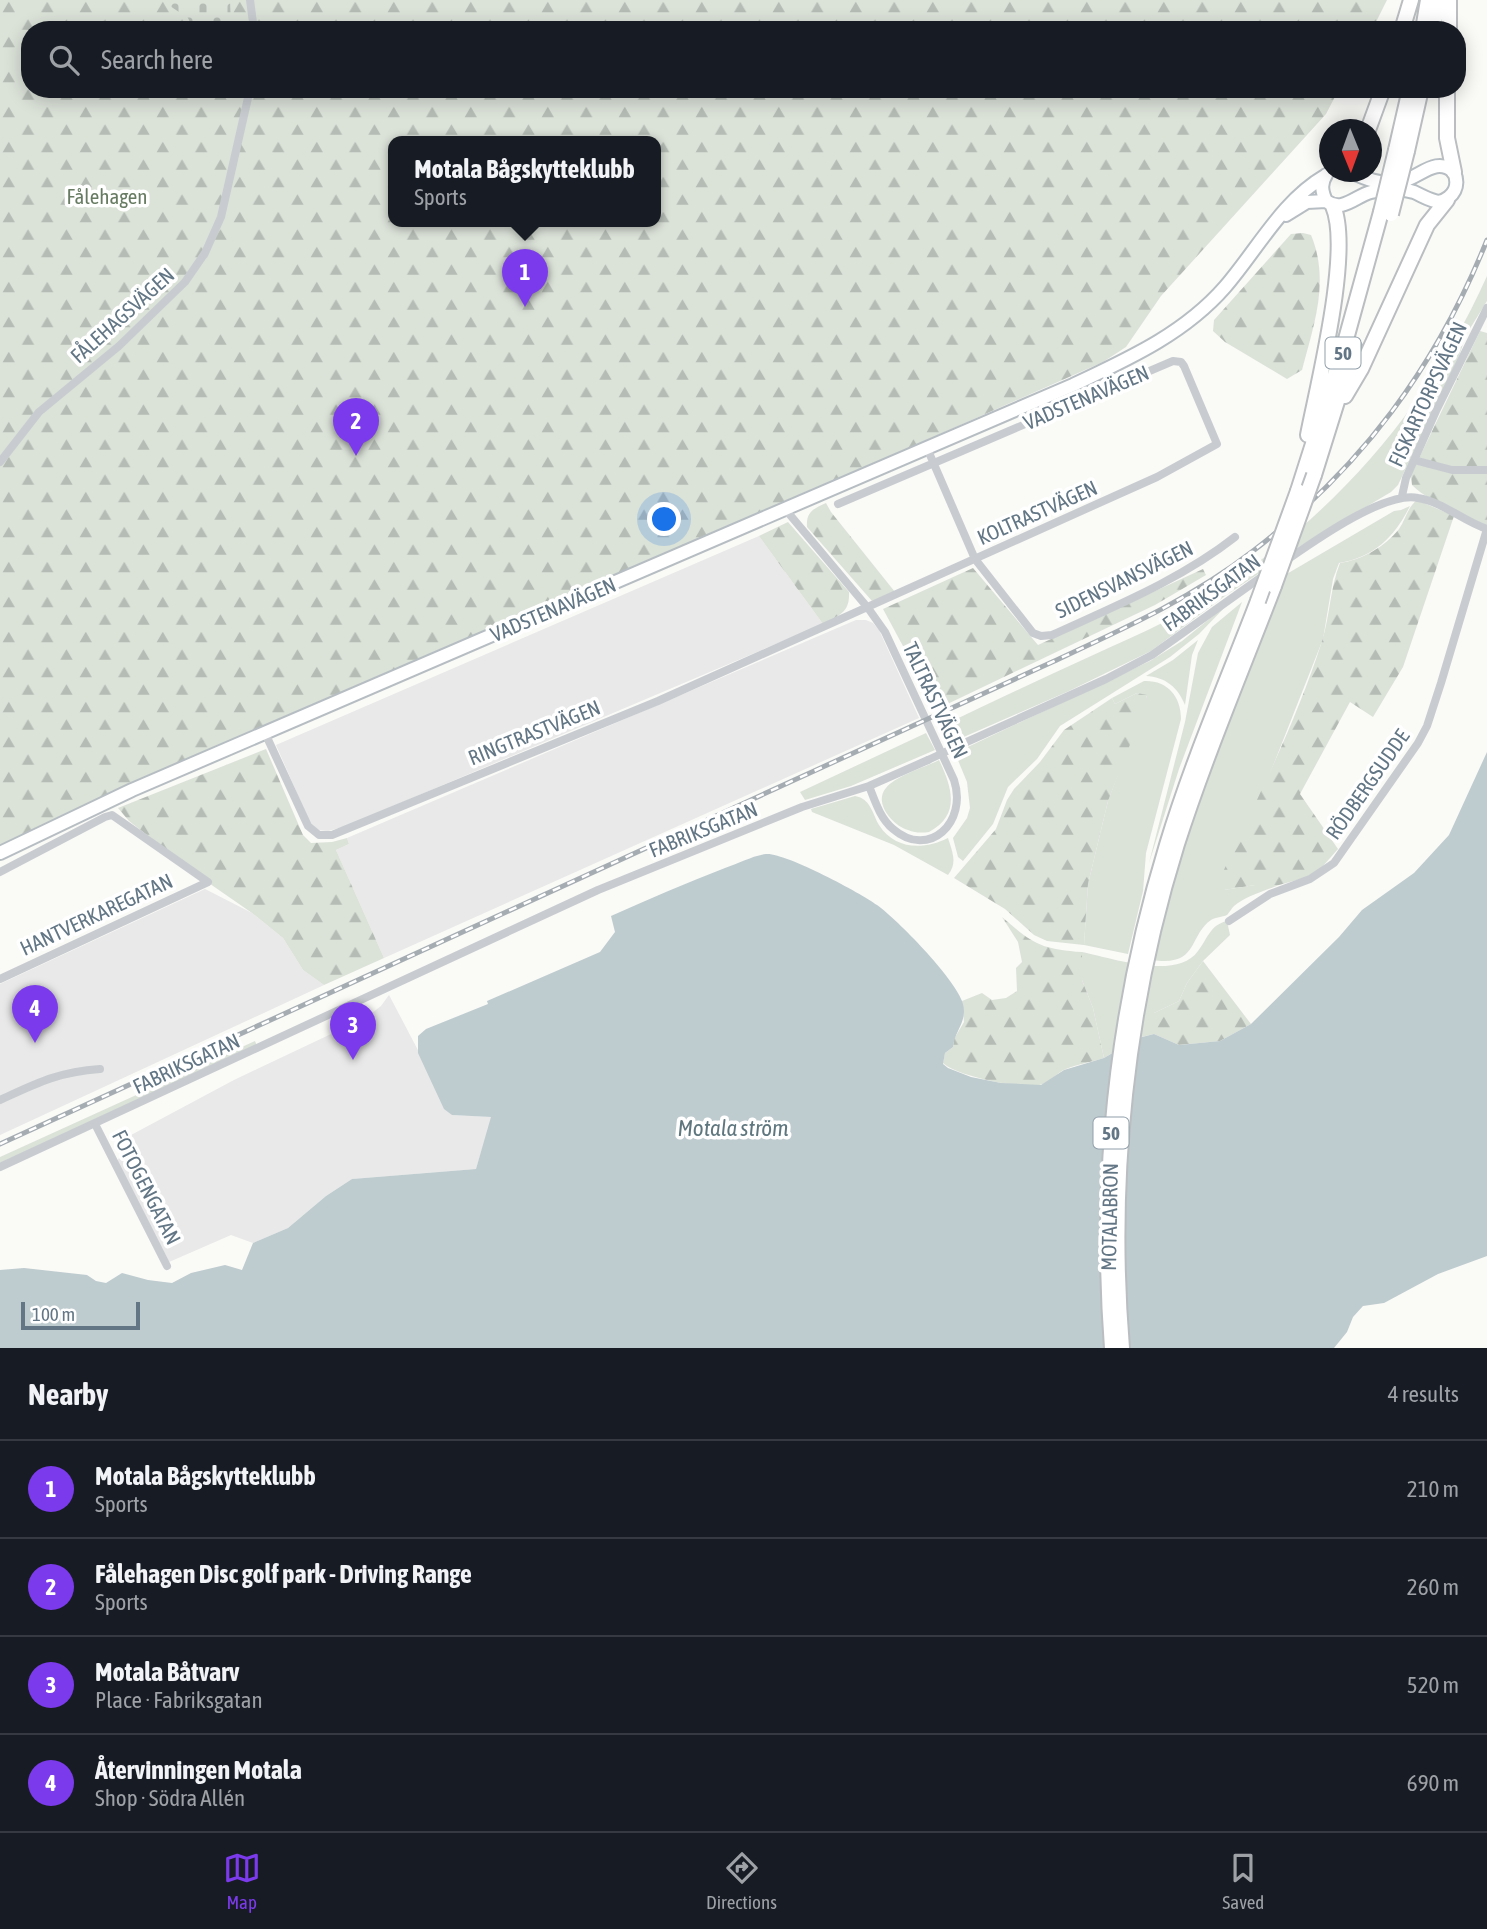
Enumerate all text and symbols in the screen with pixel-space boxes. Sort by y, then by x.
search box [21,21,1466,98]
icon: search [45,41,83,79]
text: Search here [101,45,213,75]
north arrow [1319,119,1382,182]
popup [388,136,661,227]
text: Motala Bågskytteklubb [414,154,635,184]
park label: Fålehagen [67,184,147,208]
text: Sports [414,184,467,210]
pin: 1 [502,249,548,307]
street label: FÅLEHAGSVÄGEN [65,262,179,368]
street label: FISKARTORPSVÄGEN [1383,318,1471,470]
road number: 50 [1326,338,1360,368]
street label: VADSTENAVÄGEN [1020,360,1152,434]
pin: 2 [333,398,379,456]
street label: KOLTRASTVÄGEN [973,475,1101,549]
your location [647,502,681,536]
street label: SIDENSVANSVÄGEN [1051,535,1197,623]
street label: FABRIKSGATAN [1157,549,1265,635]
street label: VADSTENAVÄGEN [487,572,619,646]
street label: TALTRASTVÄGEN [899,638,973,762]
street label: RINGTRASTVÄGEN [465,695,603,769]
street label: RÖDBERGSUDDE [1320,725,1414,843]
street label: FABRIKSGATAN [645,796,761,862]
street label: HANTVERKAREGATAN [16,868,176,960]
pin: 4 [12,985,58,1043]
pin: 3 [330,1002,376,1060]
street label: FABRIKSGATAN [129,1028,243,1098]
water label: Motala ström [677,1115,789,1141]
road number: 50 [1094,1118,1128,1148]
street label: FOTOGENGATAN [108,1126,186,1248]
street label: MOTALABRON [1096,1163,1122,1271]
scale bar [21,1299,140,1331]
text: 100 m [32,1303,75,1325]
text: Nearby [28,1377,108,1411]
text: 4 results [1388,1381,1459,1407]
text: Motala Bågskytteklubb [95,1461,316,1491]
text: 1 [46,1476,56,1502]
text: 210 m [1407,1476,1459,1502]
text: Sports [95,1491,148,1517]
text: Fålehagen Disc golf park - Driving Range [95,1559,472,1589]
text: 2 [46,1574,56,1600]
text: 260 m [1407,1574,1459,1600]
text: Sports [95,1589,148,1615]
text: Motala Båtvarv [95,1657,240,1687]
text: 3 [46,1672,56,1698]
text: 520 m [1407,1672,1459,1698]
text: Place · Fabriksgatan [95,1687,263,1713]
text: Återvinningen Motala [95,1755,302,1785]
text: 4 [46,1770,56,1796]
text: 690 m [1407,1770,1459,1796]
text: Shop · Södra Allén [95,1785,245,1811]
tab: Map [223,1849,261,1913]
tab: Directions [706,1849,777,1913]
tab: Saved [1222,1849,1264,1913]

